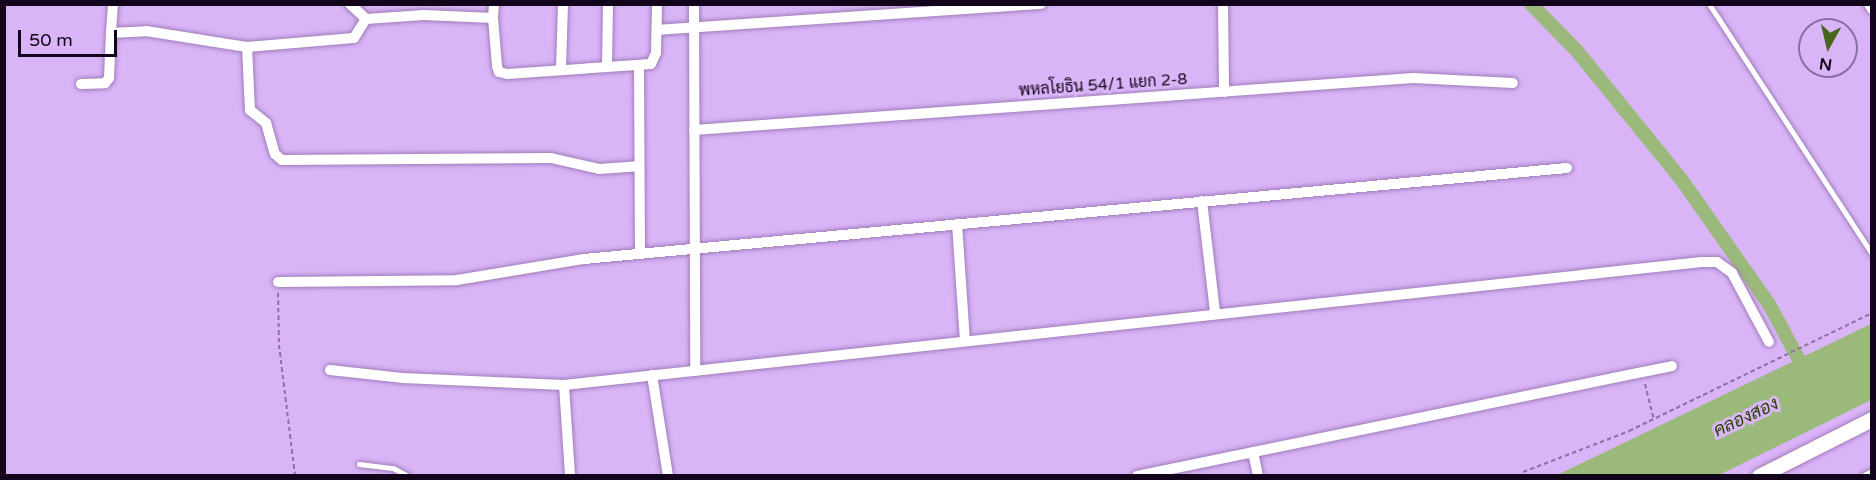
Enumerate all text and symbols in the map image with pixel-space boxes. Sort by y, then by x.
scale bar [21,18,120,56]
north arrow [1798,18,1858,78]
text: 50 m [29,29,73,51]
text: N [1818,53,1834,75]
street label: พหลโยธิน 54/1 แยก 2-8 [1018,70,1188,100]
water label: คลองสอง [1710,393,1782,441]

